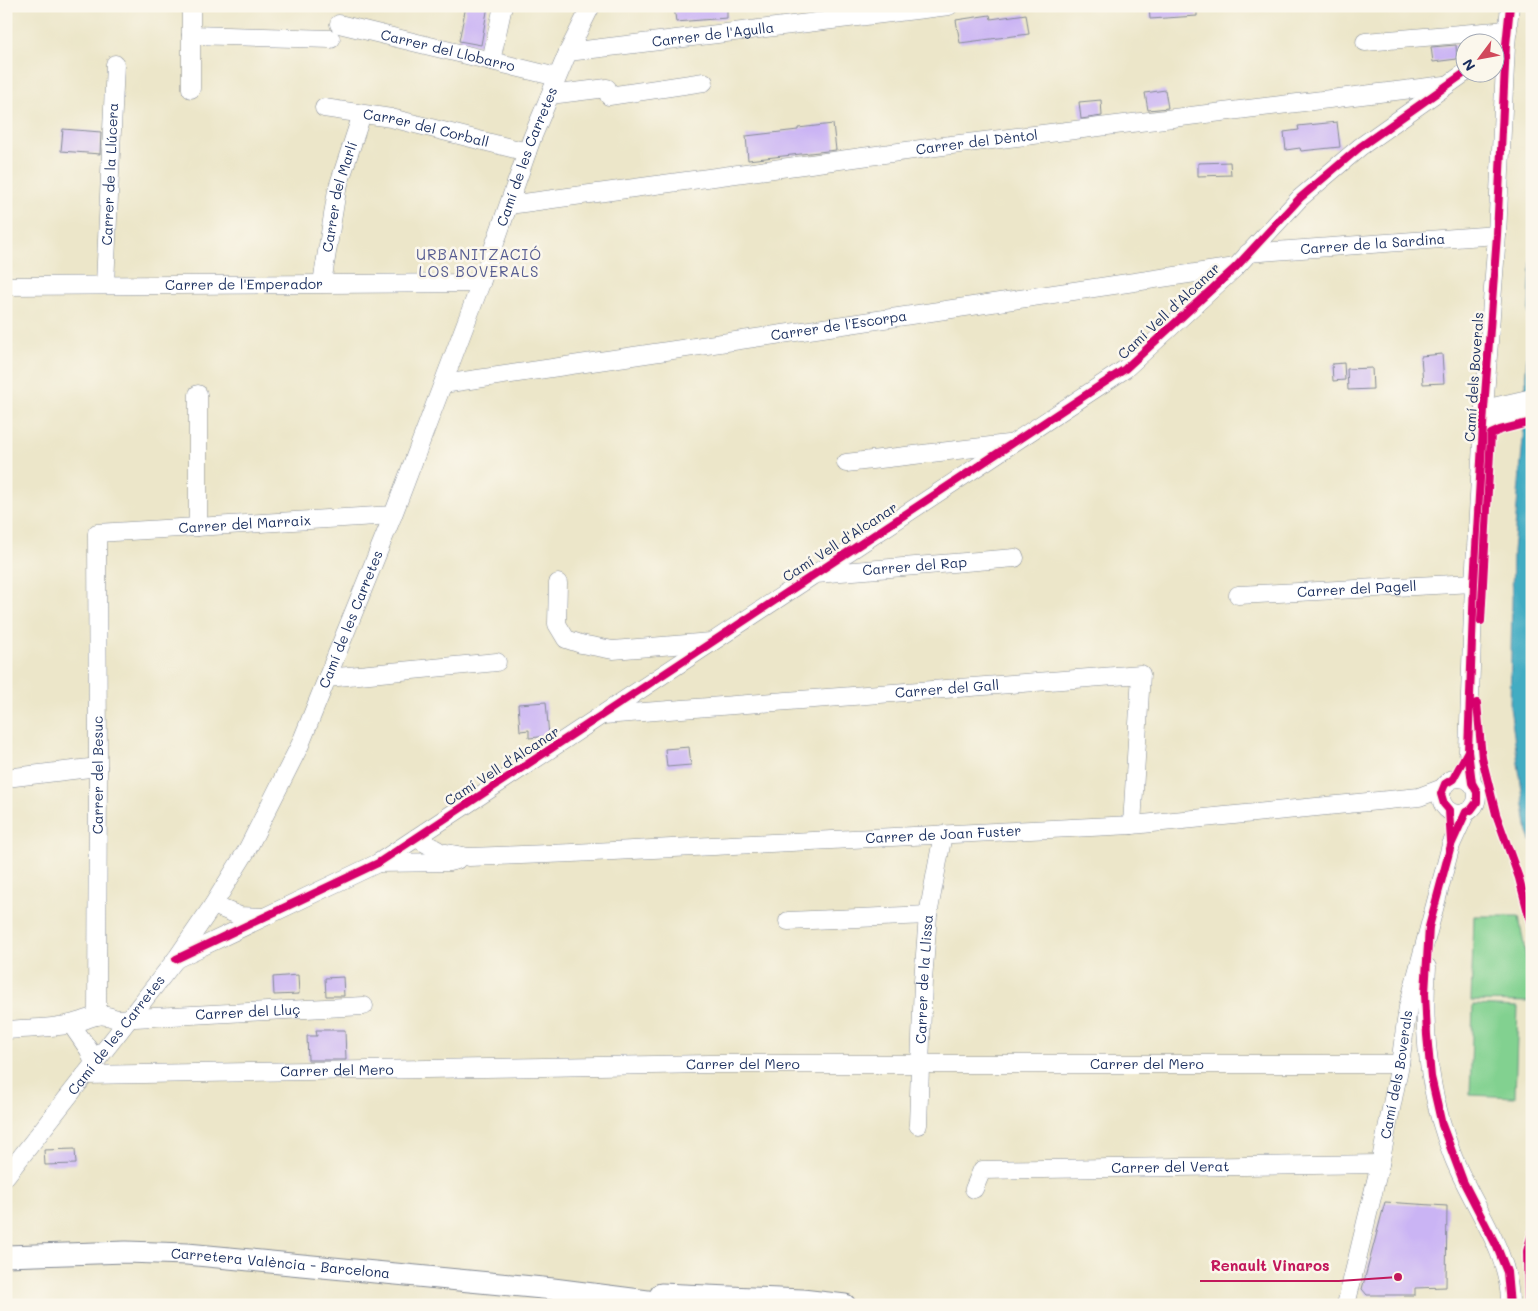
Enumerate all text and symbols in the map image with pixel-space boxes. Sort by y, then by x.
street label: Carrer de l'Agulla [651,17,775,51]
street label: Carrer del Llobarro [379,24,517,75]
north arrow [1456,32,1506,82]
text: N [1458,56,1479,75]
street label: Camí de les Carretes [492,84,561,229]
street label: Carrer de la Llúcera [97,102,122,246]
street label: Carrer del Corball [362,104,491,151]
street label: Carrer del Dèntol [915,125,1039,159]
street label: Carrer del Marlí [317,139,361,254]
street label: Carrer de la Sardina [1300,229,1446,258]
district label: URBANITZACIÓ LOS BOVERALS [416,244,542,281]
street label: Camí Vell d'Alcanar [1113,258,1224,363]
street label: Carrer de l'Emperador [165,274,323,294]
street label: Carrer de l'Escorpa [769,306,908,345]
street label: Camí dels Boverals [1459,311,1488,443]
street label: Camí Vell d'Alcanar [779,497,901,586]
street label: Carrer del Marraix [178,510,311,537]
street label: Camí de les Carretes [314,547,387,691]
street label: Carrer del Rap [862,552,968,579]
street label: Carrer del Pagell [1297,576,1417,601]
street label: Carrer del Gall [894,675,1000,702]
street label: Carrer del Besuc [88,716,107,834]
street label: Camí Vell d'Alcanar [441,721,563,810]
street label: Carrer de Joan Fuster [865,821,1022,847]
street label: Carrer de la Llissa [911,914,937,1044]
street label: Camí de les Carretes [63,971,169,1099]
street label: Carrer del Lluç [195,999,301,1024]
street label: Camí dels Boverals [1375,1009,1416,1140]
street label: Carrer del Mero [686,1054,800,1073]
street label: Carrer del Mero [1090,1054,1204,1073]
street label: Carrer del Mero [280,1060,394,1081]
street label: Carrer del Verat [1111,1156,1230,1177]
street label: Carretera València - Barcelona [171,1243,391,1282]
callout: Renault Vinaros [1200,1251,1339,1281]
text: Renault Vinaros [1210,1255,1330,1275]

